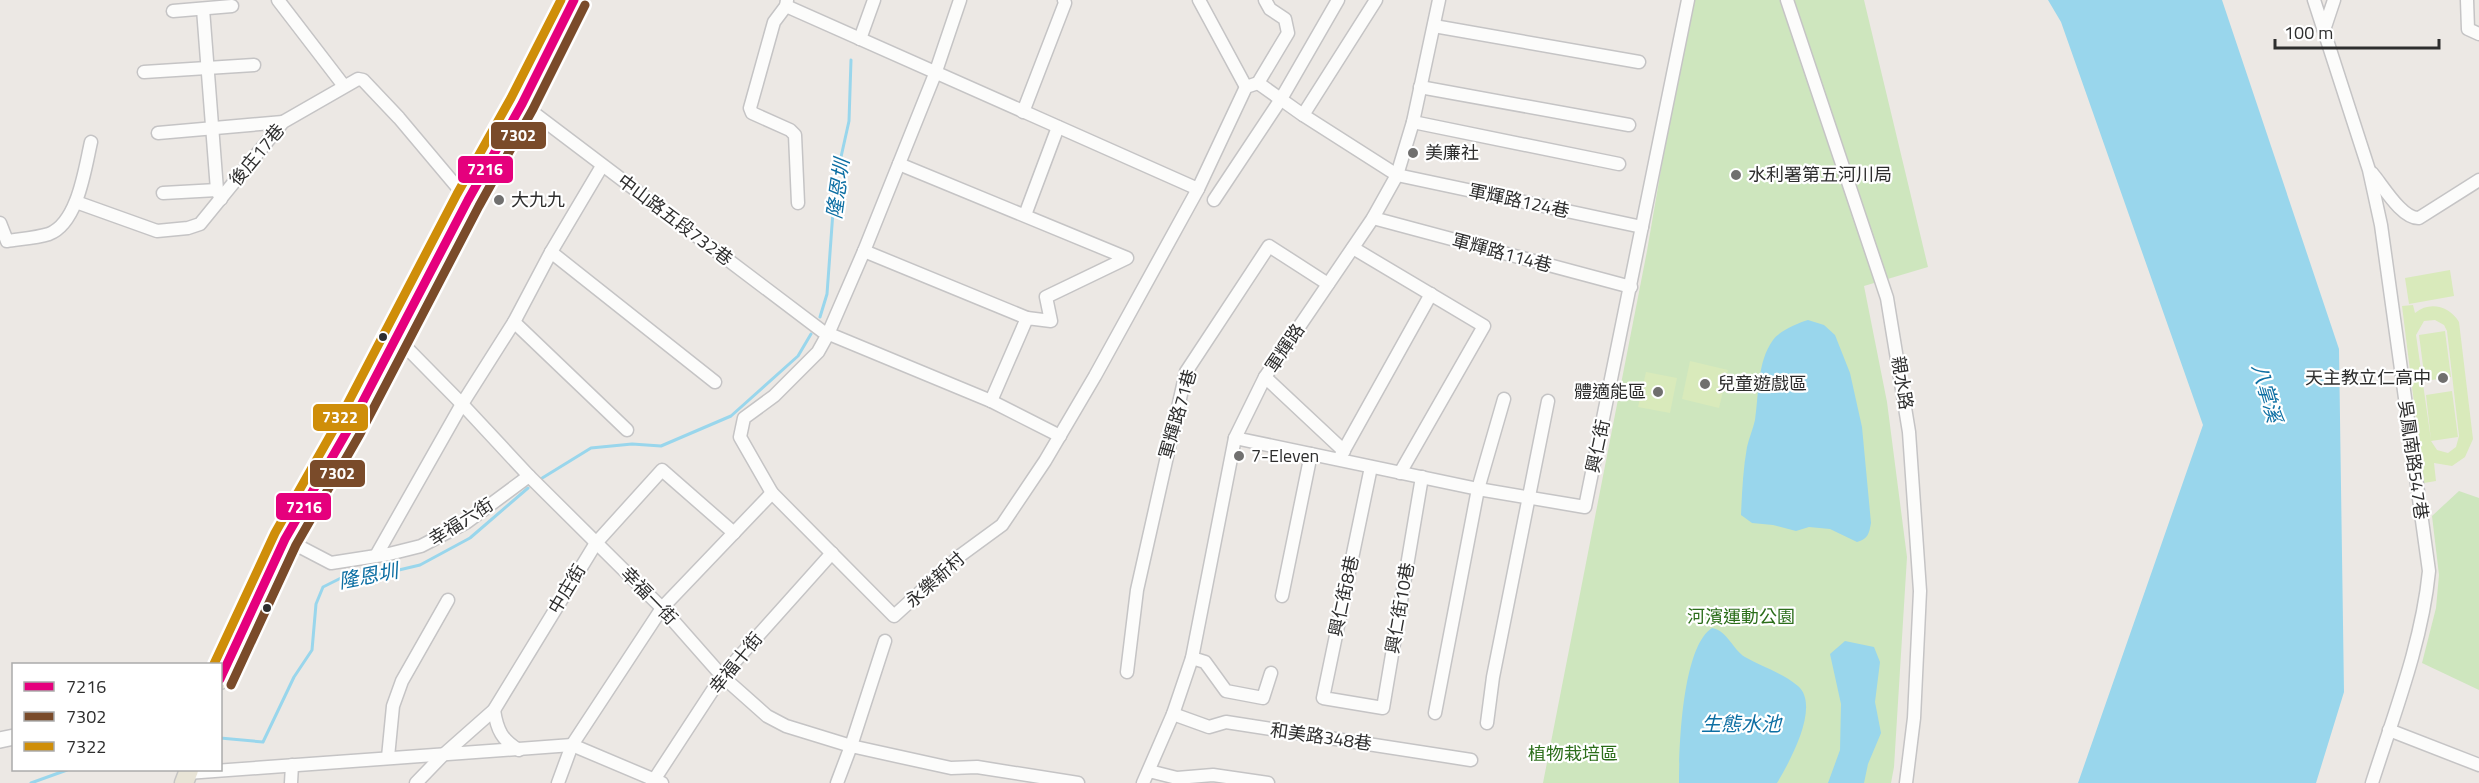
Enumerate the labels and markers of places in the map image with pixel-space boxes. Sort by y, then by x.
place label: 美廉社 [1425,139,1479,166]
marker: 美廉社 [1406,146,1420,160]
place label: 水利署第五河川局 [1748,161,1892,188]
marker: 水利署第五河川局 [1729,168,1743,182]
place label: 大九九 [511,186,565,213]
marker: 大九九 [492,193,506,207]
unlabelled marker [377,331,389,343]
place label: 天主教立仁高中 [2305,364,2431,391]
place label: 兒童遊戲區 [1717,370,1807,397]
marker: 天主教立仁高中 [2436,371,2450,385]
marker: 兒童遊戲區 [1698,377,1712,391]
place label: 體適能區 [1574,378,1646,405]
marker: 體適能區 [1651,385,1665,399]
place label: 7-Eleven [1251,442,1319,469]
marker: 7-Eleven [1232,449,1246,463]
unlabelled marker [261,602,273,614]

